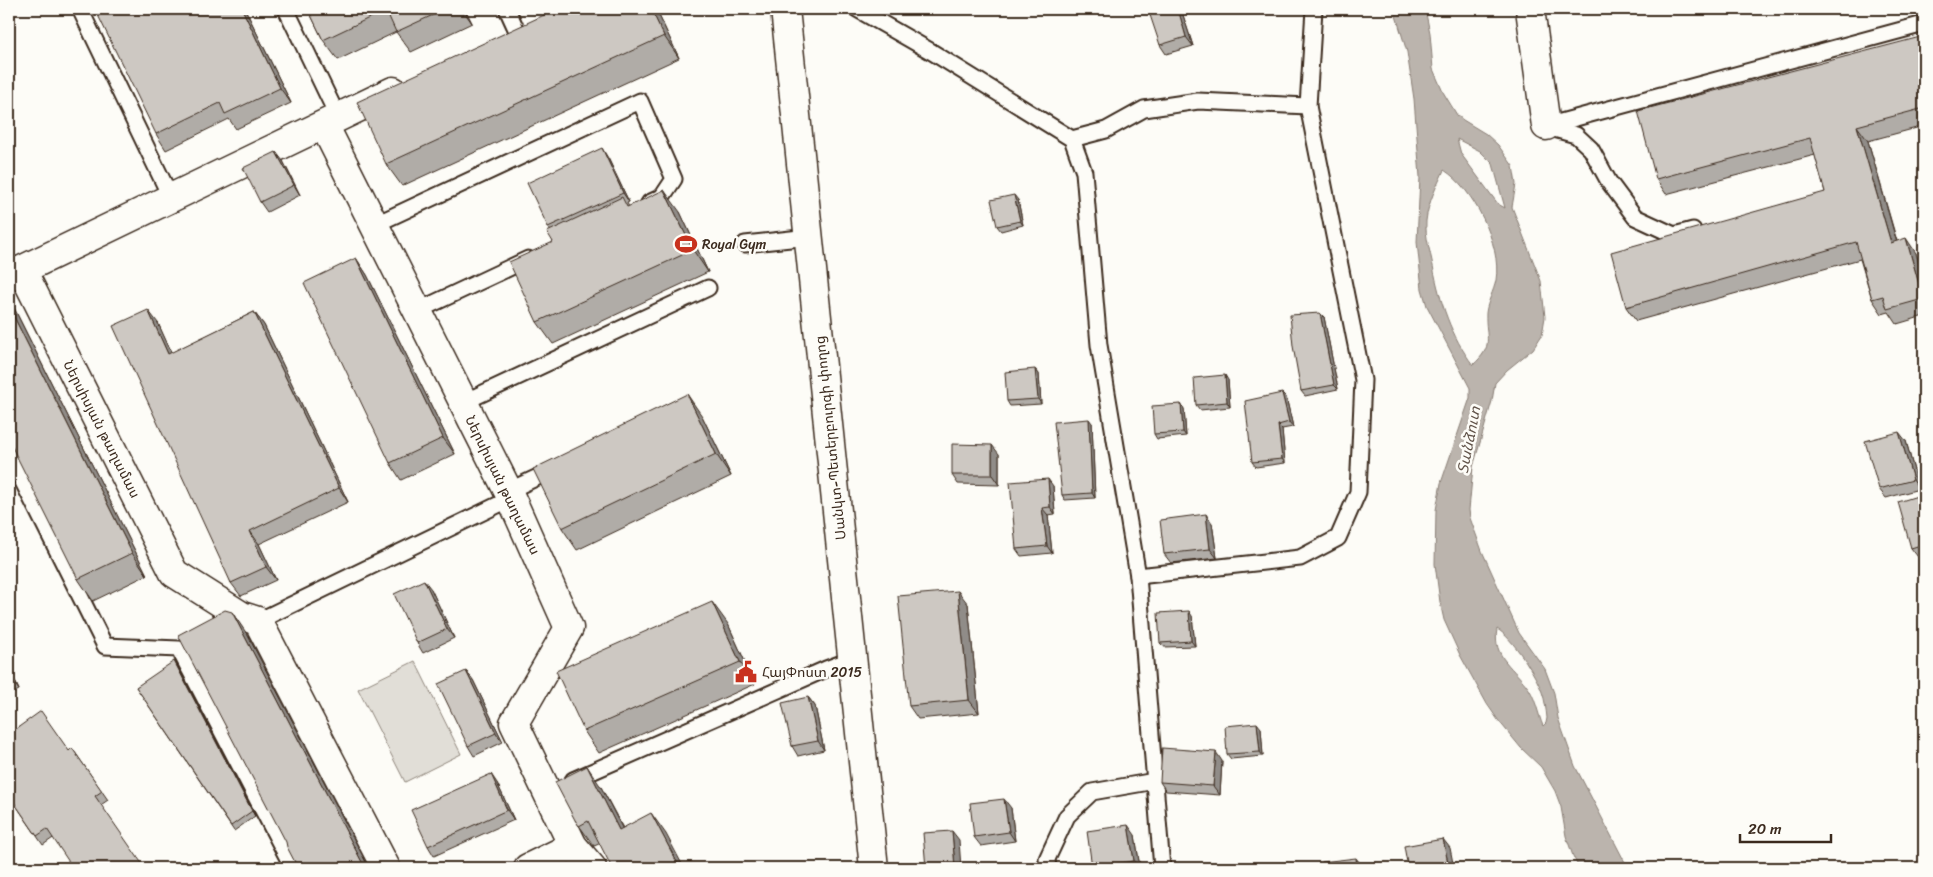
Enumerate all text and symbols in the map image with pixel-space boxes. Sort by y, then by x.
sports icon: Royal Gym [673,231,699,257]
place label: Royal Gym [702,232,766,257]
street label: Սանկտ-Պետերբուրգի փողոց [807,335,854,541]
street label: Ներսիսյան թաղամաս [56,356,147,503]
water label: Տանձուտ [1450,403,1488,476]
street label: Ներսիսյան թաղամաս [458,411,547,559]
public building icon: ՀայՓոստ 2015 [733,659,759,685]
place label: ՀայՓոստ 2015 [762,660,862,685]
scale bar [1740,812,1832,844]
text: 20 m [1748,816,1782,842]

